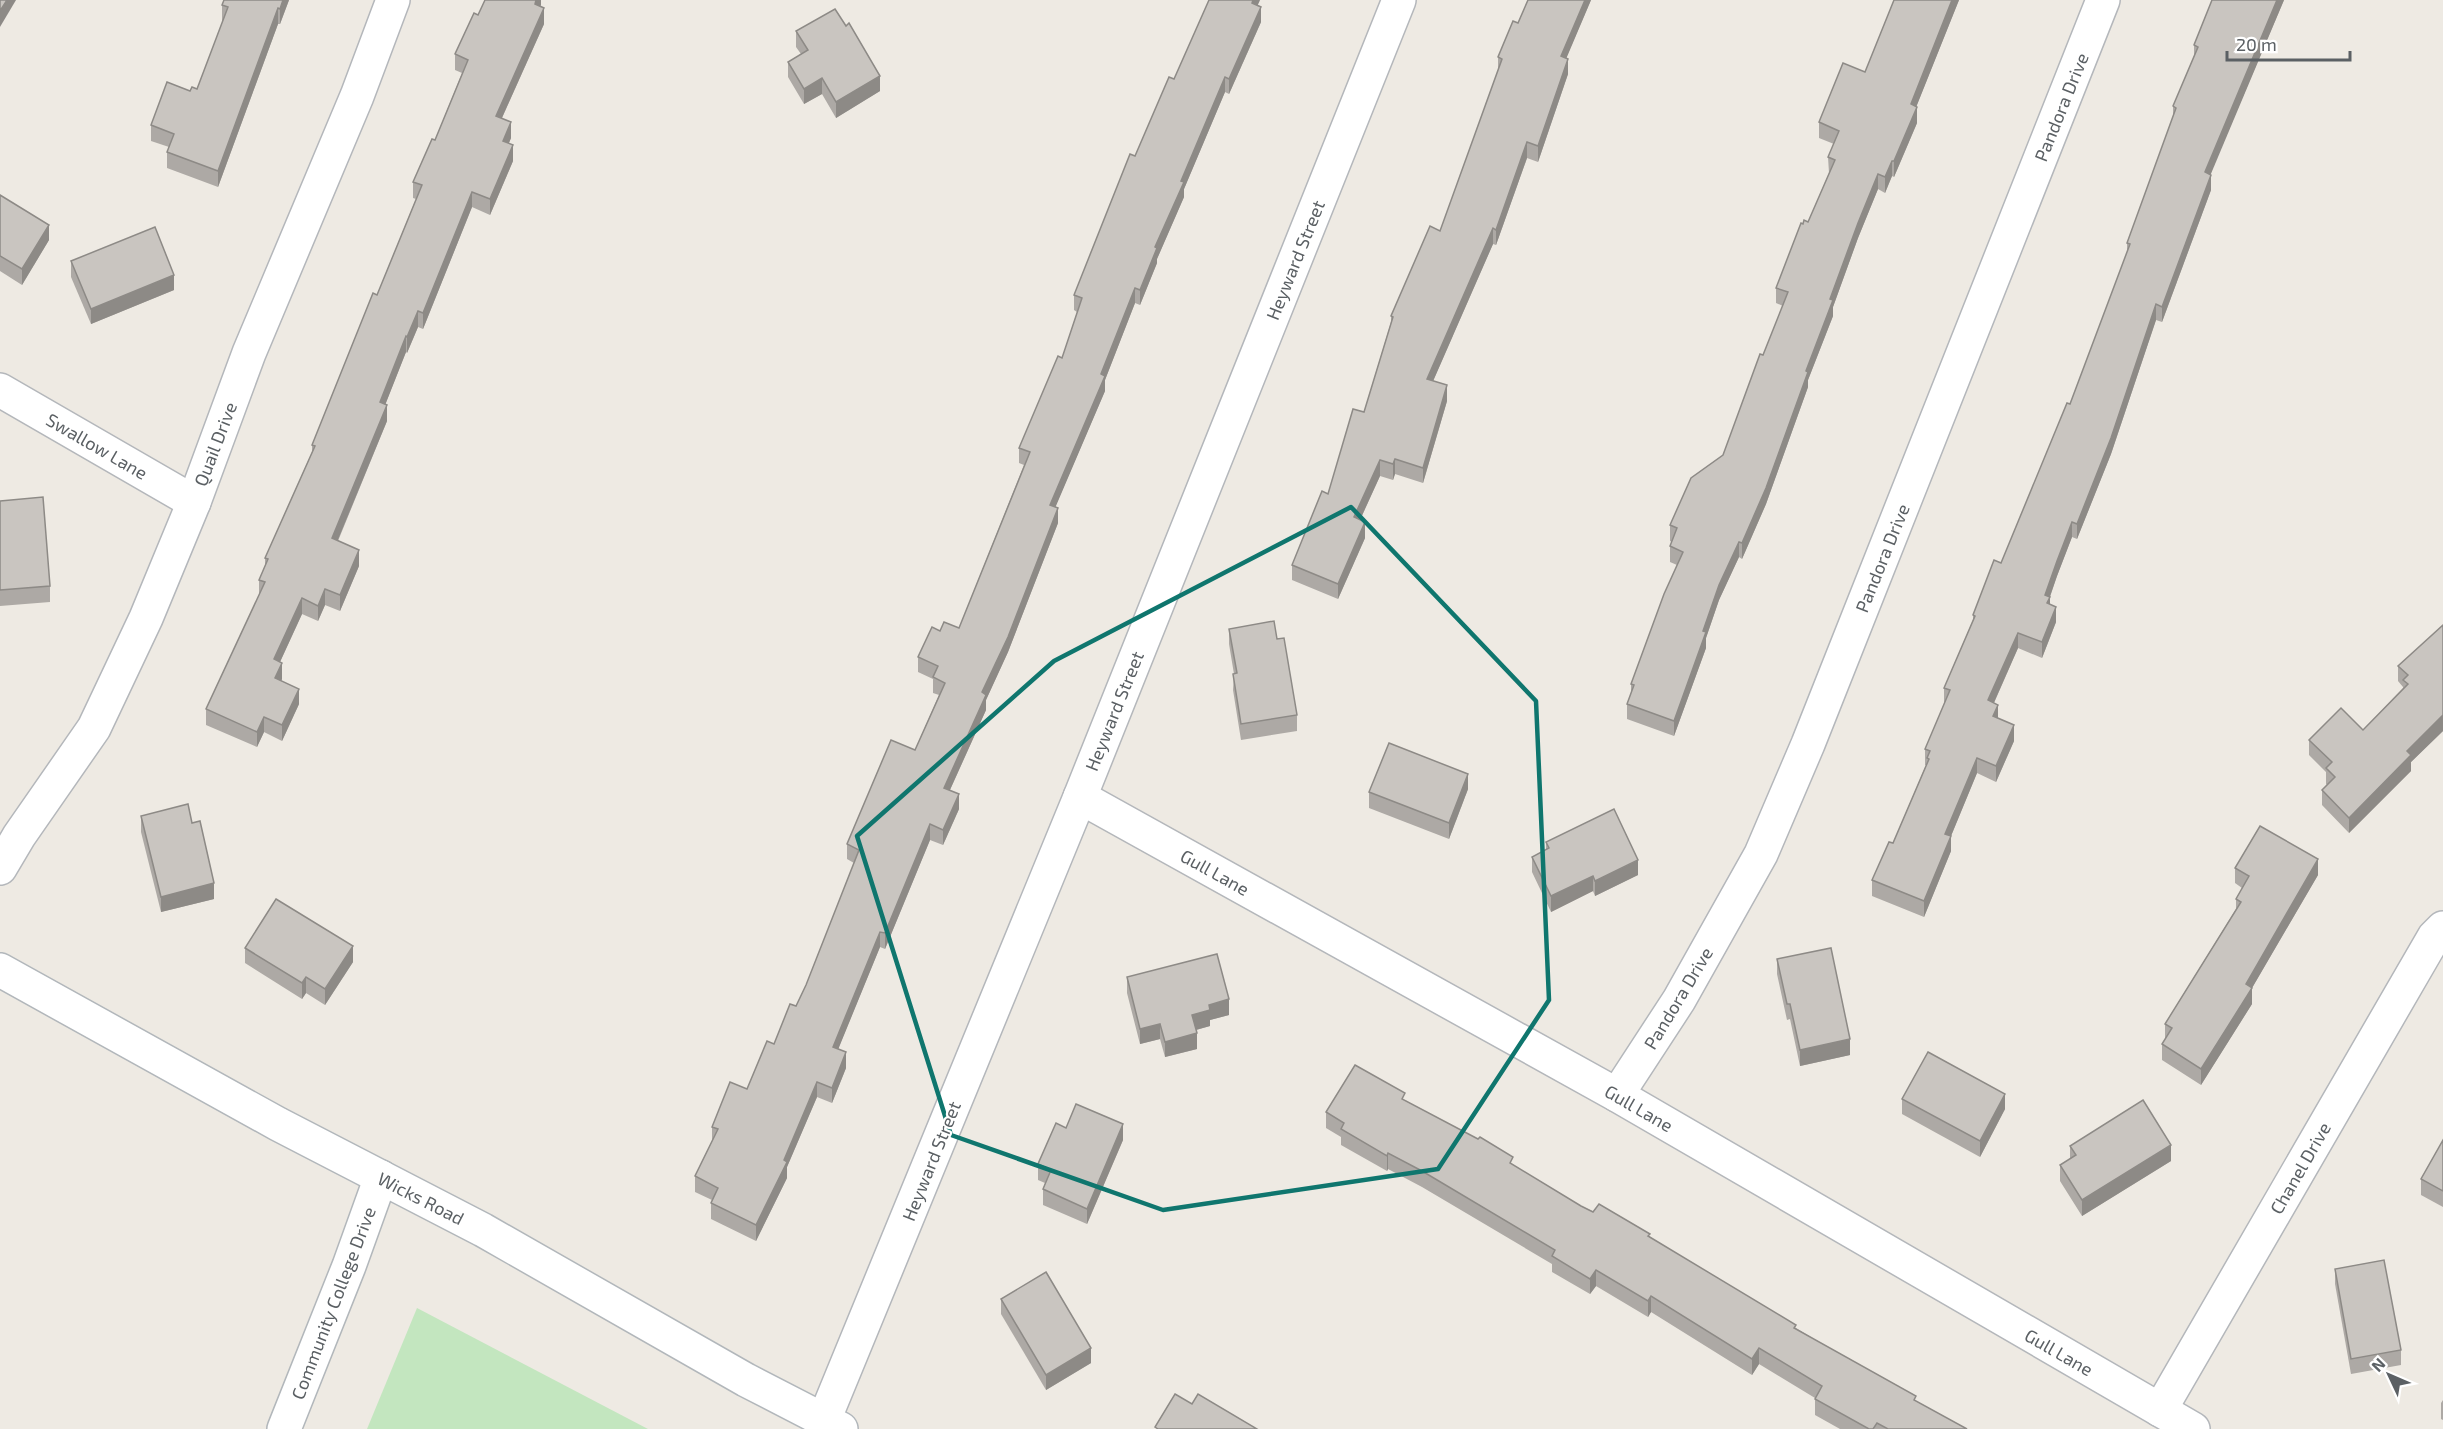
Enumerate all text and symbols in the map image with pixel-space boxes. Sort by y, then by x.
scale bar [2227,24,2350,62]
text: 20 m [2236,33,2277,55]
street label: Pandora Drive [2029,49,2093,165]
street label: Heyward Street [1261,197,1329,323]
street label: Quail Drive [189,399,241,489]
street label: Swallow Lane [42,408,152,484]
street label: Pandora Drive [1850,500,1914,616]
street label: Heyward Street [1080,648,1148,774]
street label: Gull Lane [1177,844,1253,900]
street label: Pandora Drive [1639,943,1717,1053]
street label: Gull Lane [1601,1080,1677,1136]
street label: Heyward Street [897,1098,965,1224]
street label: Chanel Drive [2265,1118,2335,1218]
street label: Wicks Road [374,1167,468,1229]
street label: Community College Drive [286,1204,380,1402]
street label: Gull Lane [2021,1324,2097,1380]
north arrow [2359,1345,2419,1405]
text: N [2367,1353,2389,1375]

